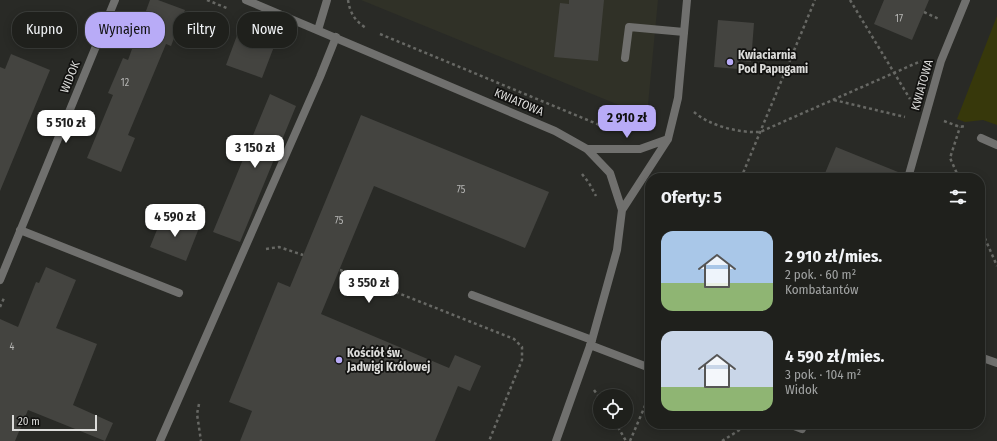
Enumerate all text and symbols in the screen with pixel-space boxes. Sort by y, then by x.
chip: Kupno [12,12,77,48]
chip: Wynajem [85,12,165,48]
chip: Filtry [173,12,229,48]
chip: Nowe [237,12,297,48]
house number: 17 [895,13,903,25]
place label: Kwiaciarnia Pod Papugami [738,48,808,76]
marker: Kwiaciarnia Pod Papugami [725,57,735,67]
street label: KWIATOWA [908,57,936,112]
street label: WIDOK [57,58,83,95]
house number: 12 [121,77,130,89]
street label: KWIATOWA [492,85,546,119]
pin: 2 910 zł [586,105,668,139]
pin: 5 510 zł [25,110,107,144]
text: 2 910 zł [607,110,647,125]
text: 5 510 zł [46,115,86,130]
pin: 3 150 zł [214,135,296,169]
text: 3 150 zł [235,140,275,155]
house number: 75 [457,184,466,196]
icon: filters [947,186,969,208]
text: Oferty: 5 [661,187,722,208]
pin: 4 590 zł [134,204,216,238]
text: 4 590 zł [154,209,196,224]
house number: 75 [335,215,344,227]
text: 2 910 zł/mies. [785,246,882,267]
icon: home [693,247,741,295]
text: 2 pok. · 60 m² [785,267,856,282]
pin: 3 550 zł [328,270,410,304]
text: 3 550 zł [349,275,389,290]
text: Kombatantów [785,282,859,297]
house number: 4 [10,341,15,353]
place label: Kościół św. Jadwigi Królowej [346,346,430,374]
text: 4 590 zł/mies. [785,346,884,367]
icon: home [693,347,741,395]
marker: Kościół św. Jadwigi Królowej [334,355,344,365]
text: 3 pok. · 104 m² [785,367,861,382]
text: Widok [785,382,818,397]
map controls [593,389,633,429]
button: locate [593,389,633,429]
scale bar [12,413,97,432]
text: 20 m [18,415,40,428]

